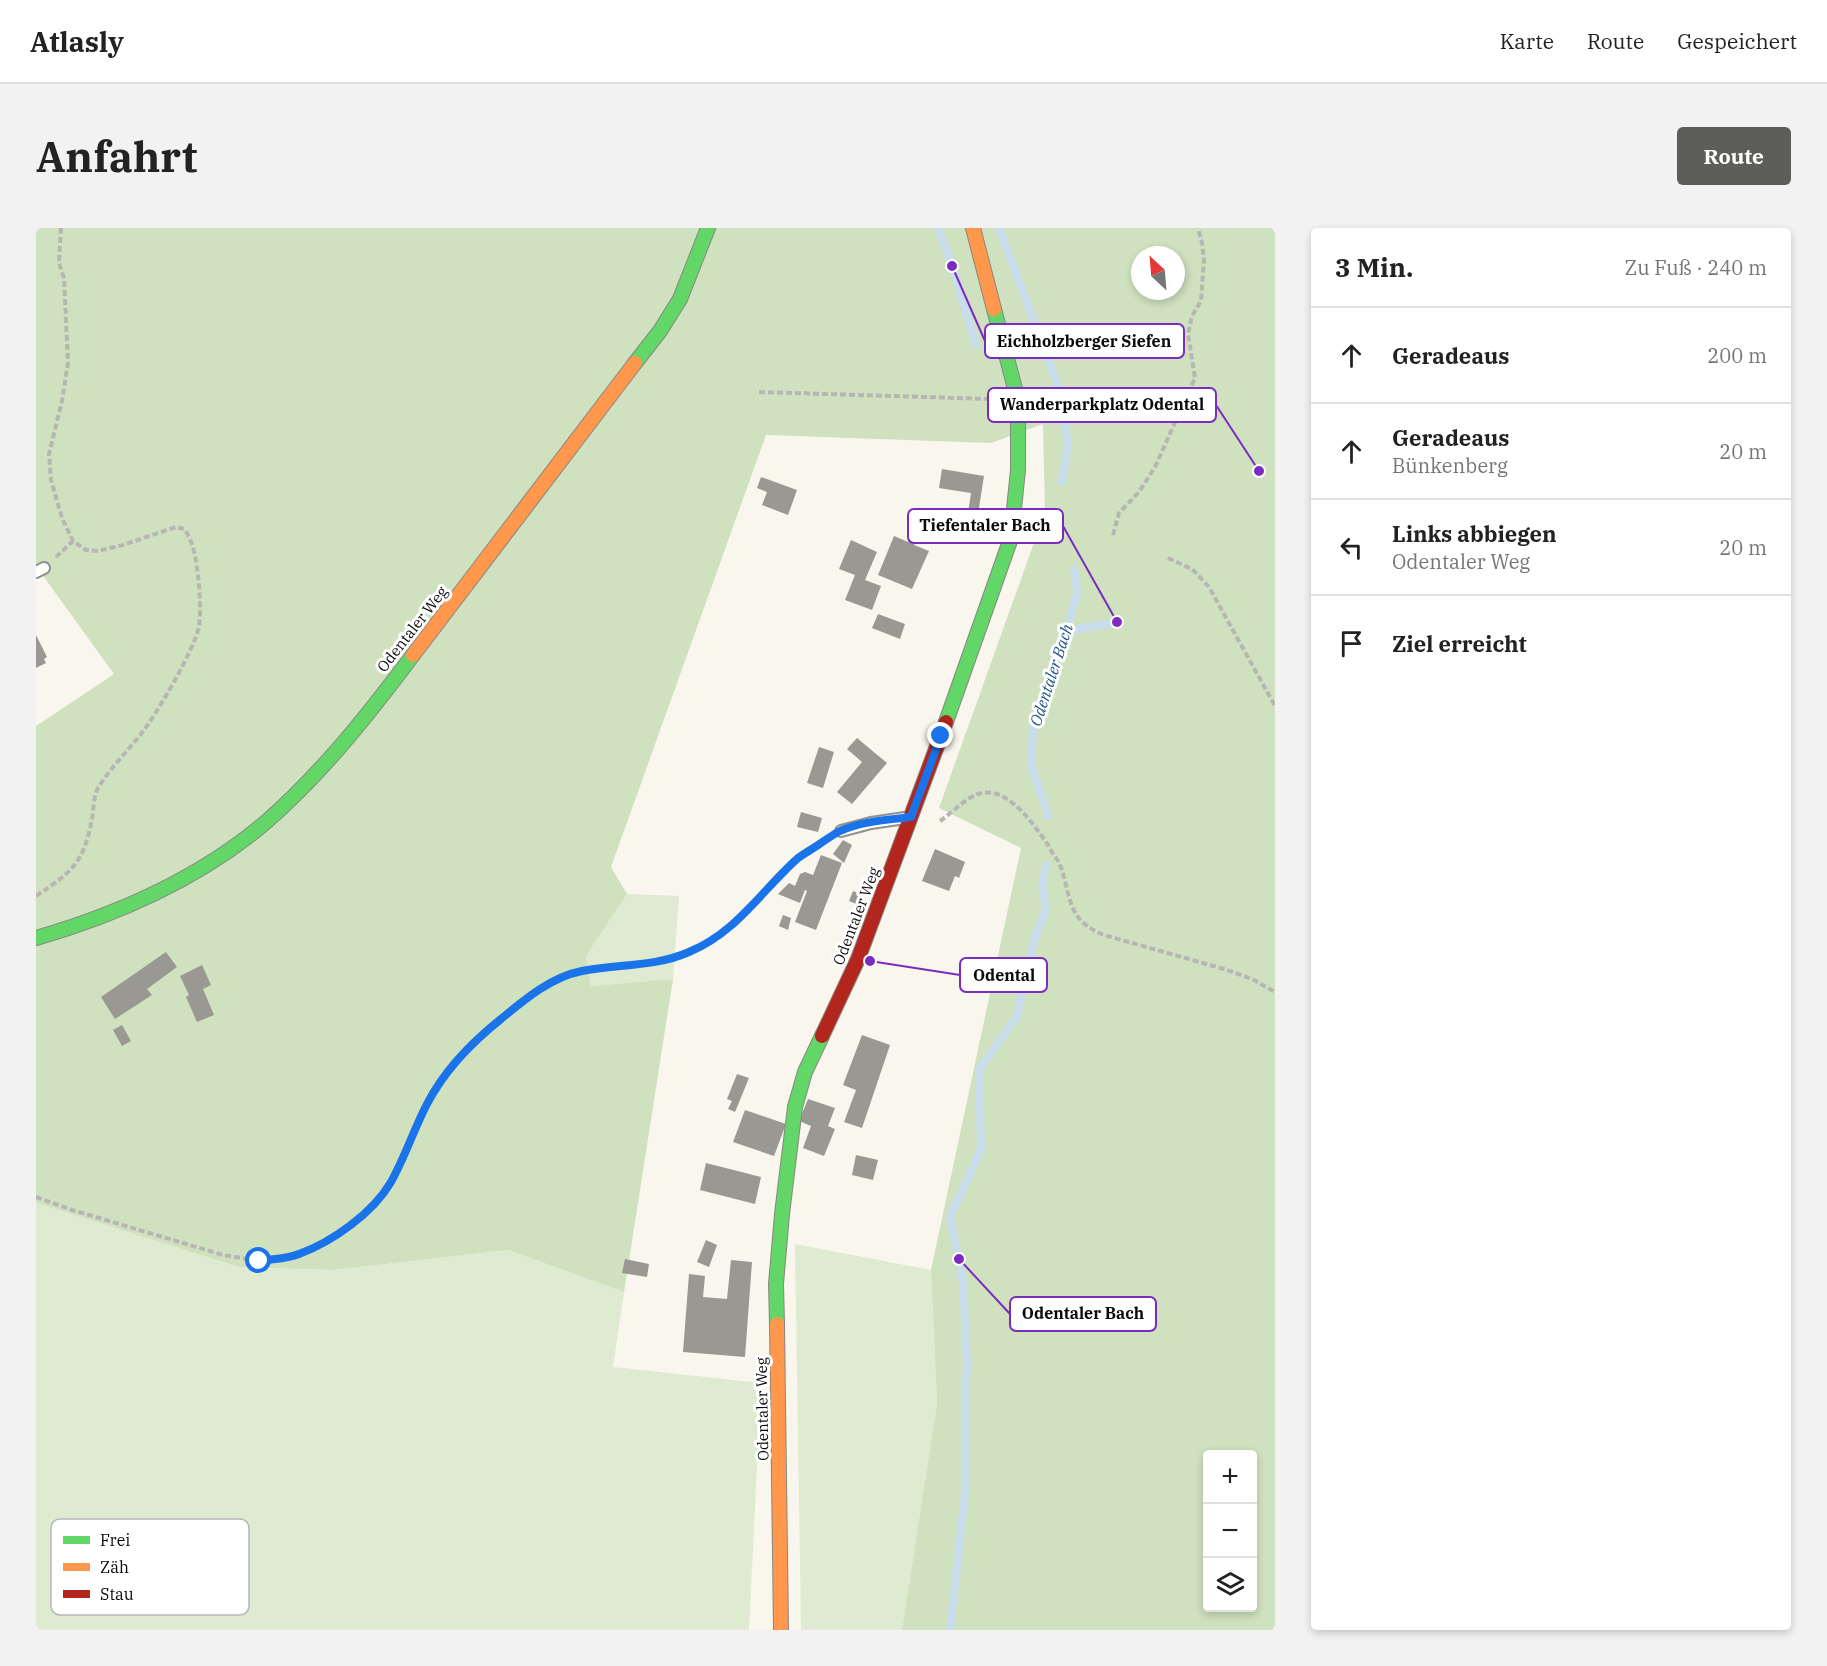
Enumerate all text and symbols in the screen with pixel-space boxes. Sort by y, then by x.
text: Atlasly [30,23,124,60]
text: Karte [1500,27,1554,55]
text: Route [1587,27,1644,55]
text: Gespeichert [1677,27,1797,55]
button: Route [1677,127,1791,185]
text: Anfahrt [36,129,197,184]
north arrow [1131,246,1185,300]
text: 3 Min. [1335,250,1413,284]
text: Zu Fuß · 240 m [1625,254,1767,281]
callout: Eichholzberger Siefen [985,324,1184,358]
text: Eichholzberger Siefen [997,331,1172,351]
icon: ahead [1335,339,1368,372]
text: Geradeaus [1392,341,1509,370]
text: 200 m [1707,342,1767,369]
callout: Wanderparkplatz Odental [988,388,1216,422]
text: Wanderparkplatz Odental [1000,394,1204,414]
text: Geradeaus [1392,423,1509,452]
icon: ahead [1335,435,1368,468]
text: 20 m [1719,438,1767,465]
text: Bünkenberg [1392,452,1508,479]
callout: Tiefentaler Bach [908,509,1063,543]
text: Tiefentaler Bach [919,515,1051,535]
text: Links abbiegen [1392,519,1557,548]
icon: left [1335,531,1368,564]
text: 20 m [1719,534,1767,561]
text: Odentaler Weg [1392,548,1530,575]
street label: Odentaler Weg [373,582,451,676]
water label: Odentaler Bach [1025,621,1077,729]
icon: arrive [1335,627,1368,660]
text: Ziel erreicht [1392,629,1527,658]
route end [927,722,953,748]
street label: Odentaler Weg [829,864,883,968]
callout: Odental [960,958,1047,992]
text: Odental [973,965,1035,985]
route start [245,1247,271,1273]
callout: Odentaler Bach [1010,1297,1156,1331]
text: Odentaler Bach [1022,1303,1144,1323]
street label: Odentaler Weg [752,1357,772,1461]
map controls [1203,1450,1257,1612]
button: + [1203,1450,1257,1504]
button: − [1203,1504,1257,1558]
legend [51,1519,249,1615]
text: Frei [100,1530,130,1550]
text: Zäh [100,1557,129,1577]
button: layers [1203,1558,1257,1612]
text: Stau [100,1584,134,1604]

